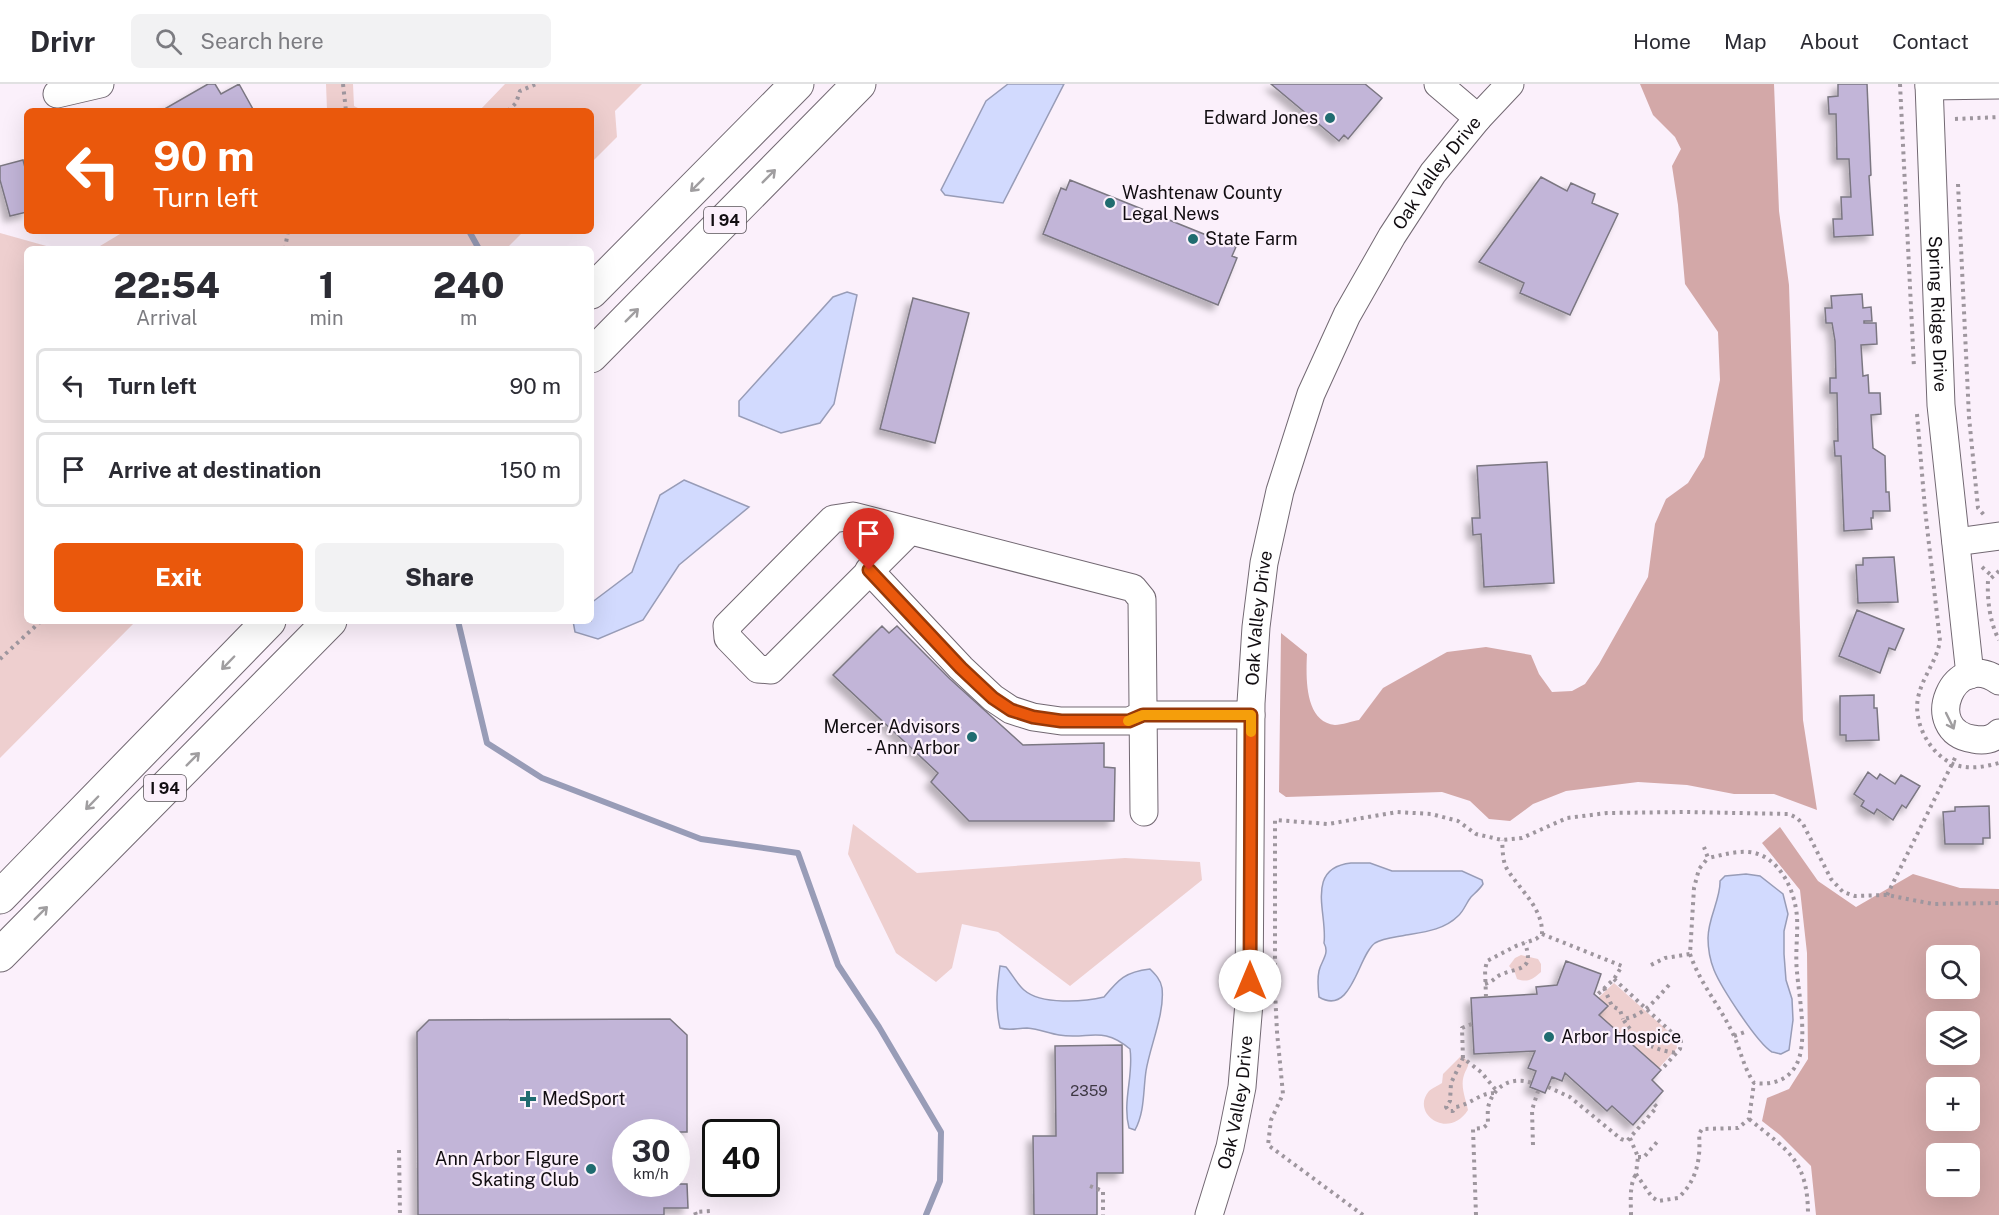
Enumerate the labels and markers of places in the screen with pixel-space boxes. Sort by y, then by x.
place label: Edward Jones [1204,107,1318,128]
marker: Edward Jones [1323,111,1337,125]
place label: Washtenaw County Legal News [1122,182,1283,224]
marker: Washtenaw County Legal News [1103,196,1117,210]
place label: State Farm [1205,228,1298,249]
marker: State Farm [1186,232,1200,246]
pin [843,508,894,570]
place label: Mercer Advisors - Ann Arbor [824,716,960,758]
marker: Mercer Advisors - Ann Arbor [965,730,979,744]
place label: Arbor Hospice [1561,1026,1681,1047]
marker: Arbor Hospice [1542,1030,1556,1044]
place label: MedSport [542,1088,625,1109]
marker: MedSport [519,1090,537,1108]
place label: Ann Arbor FIgure Skating Club [435,1148,579,1190]
marker: Ann Arbor FIgure Skating Club [584,1162,598,1176]

